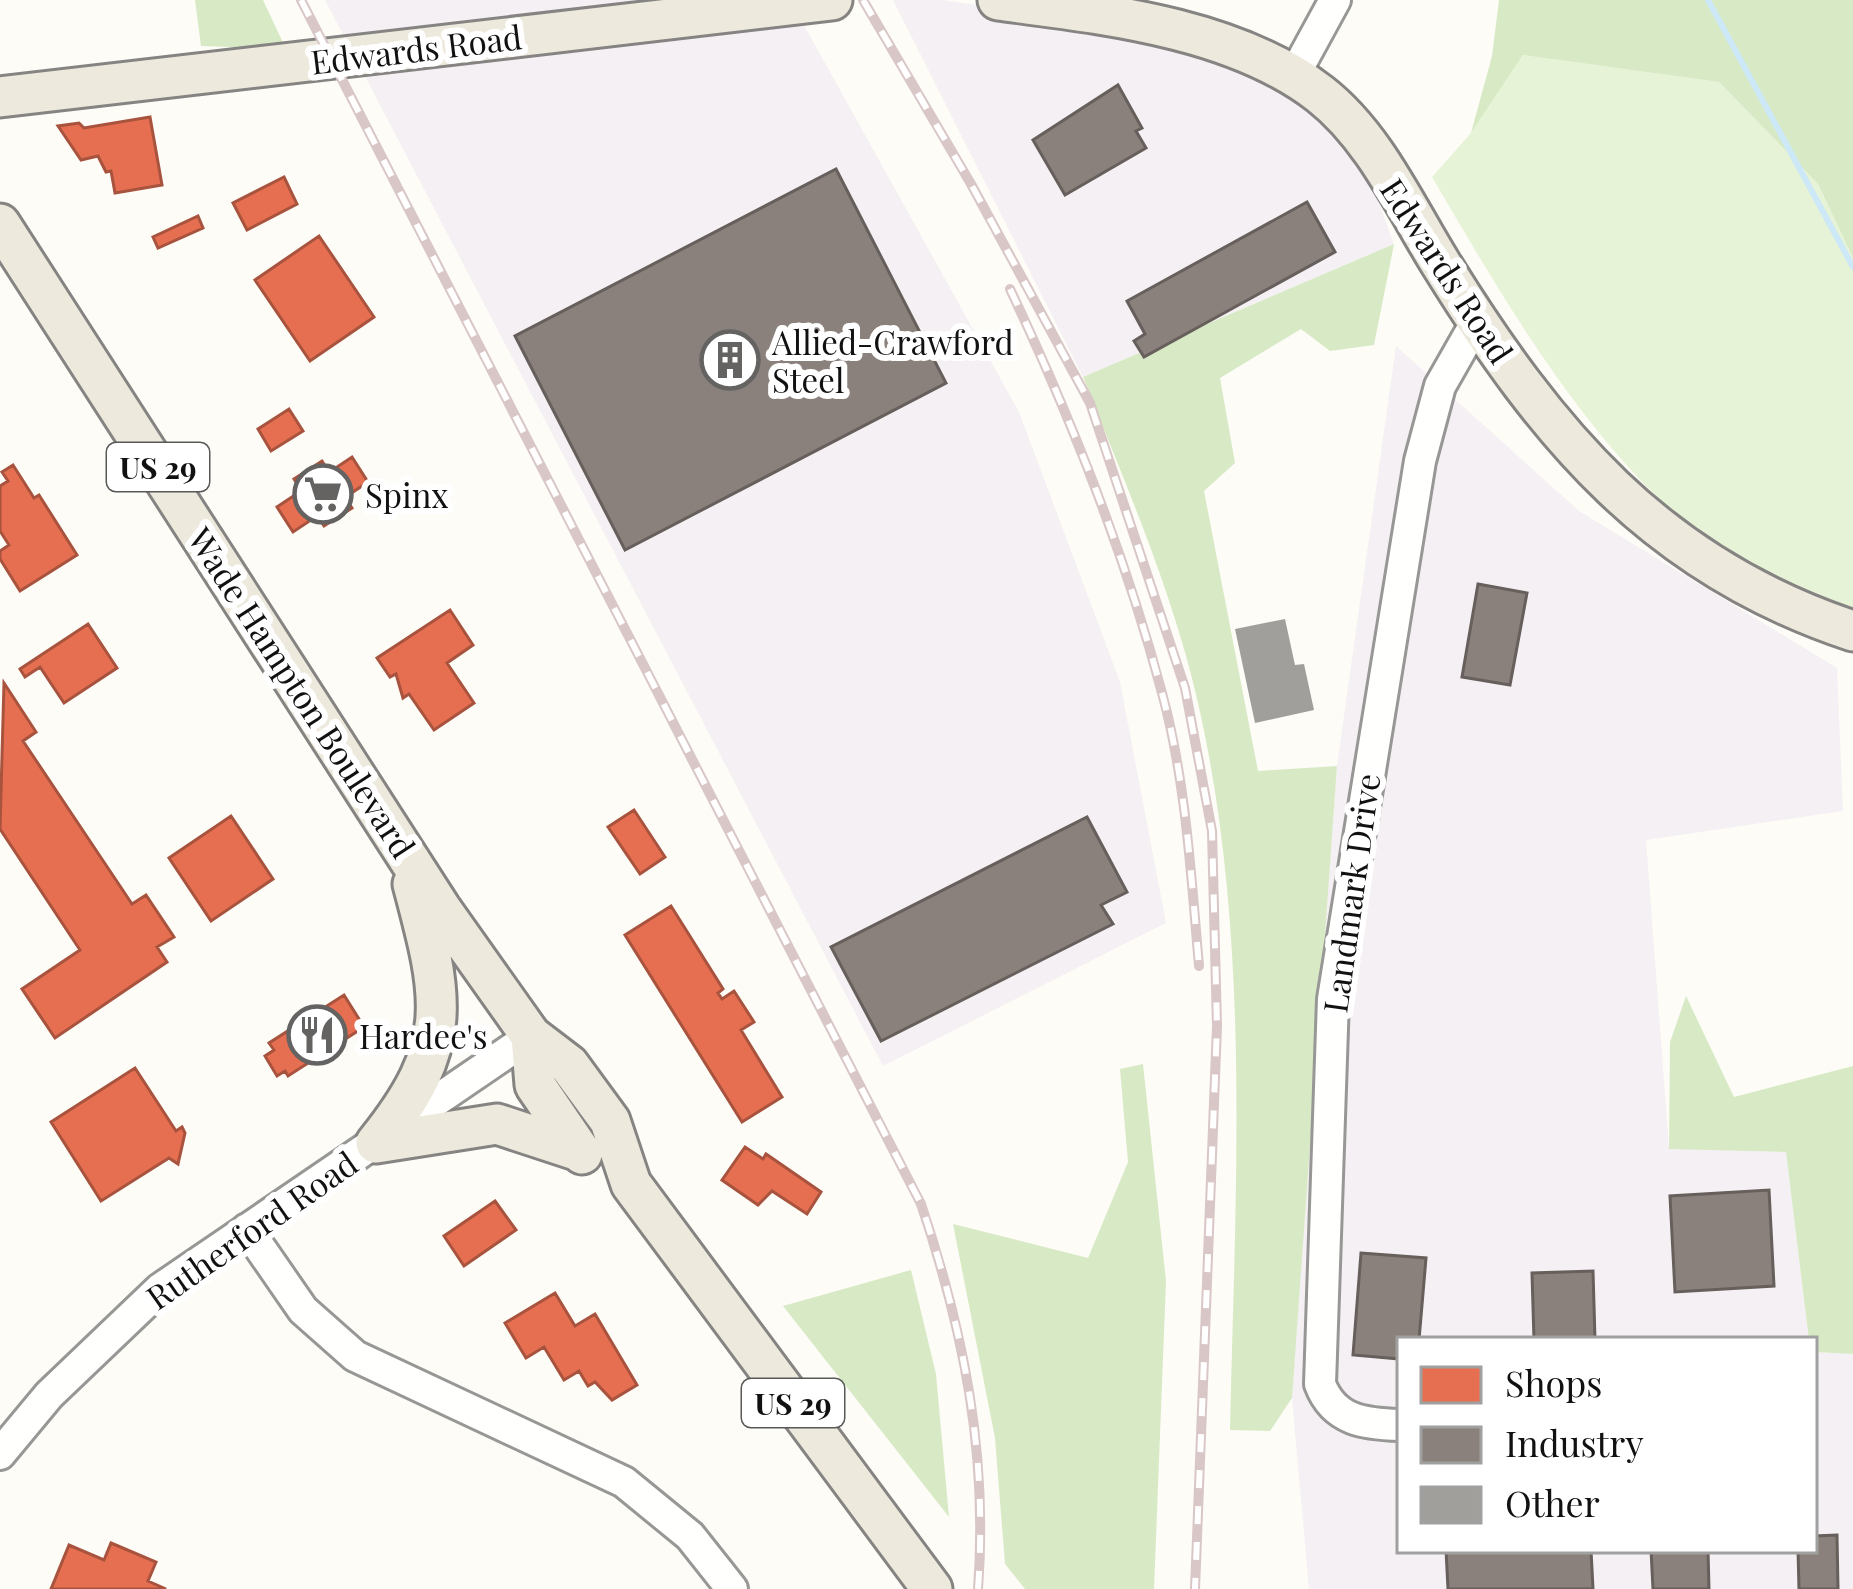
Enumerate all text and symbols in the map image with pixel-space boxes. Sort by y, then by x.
street label: Edwards Road [308,13,524,83]
street label: Edwards Road [1372,169,1524,371]
place label: Allied-Crawford Steel [771,319,1014,401]
building icon: Allied-Crawford Steel [699,329,761,391]
road number: US 29 [107,443,209,491]
supermarket icon: Spinx [292,463,354,525]
place label: Spinx [365,472,449,516]
street label: Wade Hampton Boulevard [179,518,426,866]
street label: Landmark Drive [1311,771,1389,1015]
restaurant icon: Hardee's [286,1004,348,1066]
place label: Hardee's [359,1013,487,1057]
street label: Rutherford Road [137,1140,365,1318]
legend [1397,1337,1817,1553]
text: Shops [1505,1358,1602,1406]
road number: US 29 [742,1379,844,1427]
text: Industry [1505,1418,1644,1466]
text: Other [1505,1478,1600,1526]

